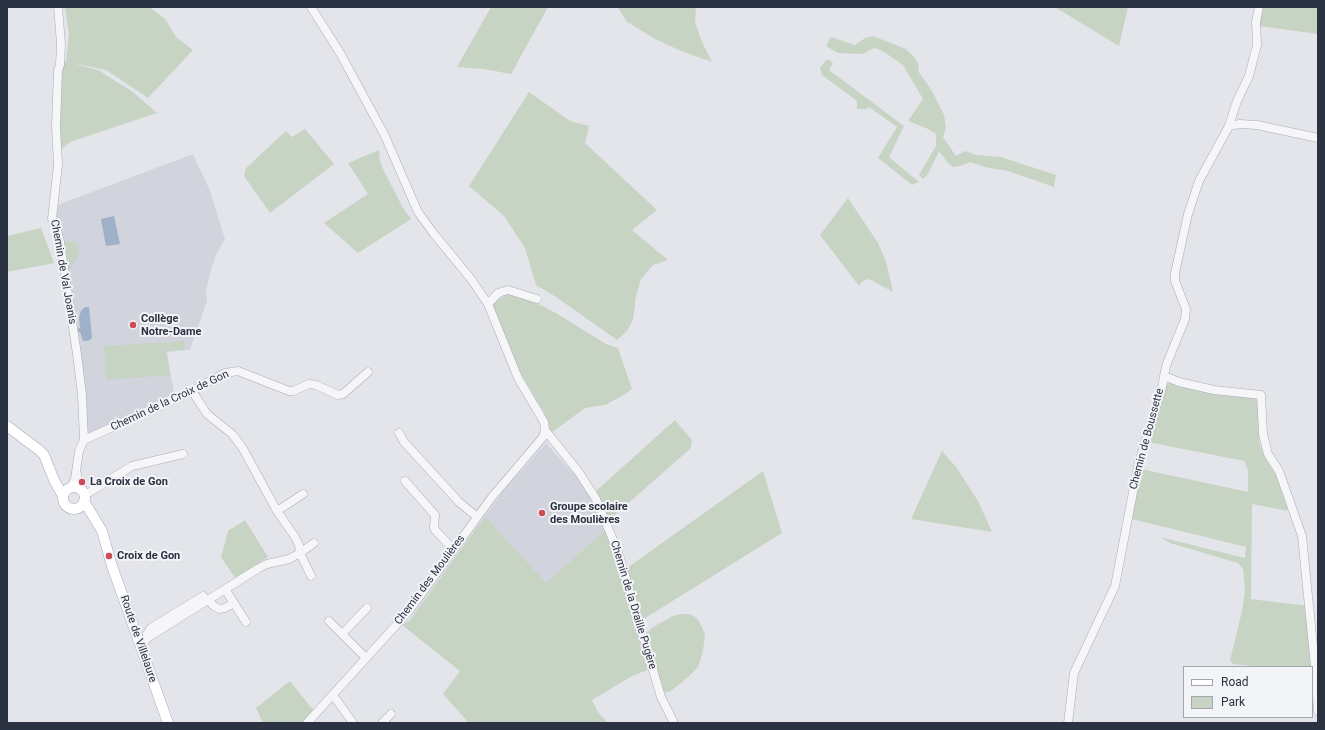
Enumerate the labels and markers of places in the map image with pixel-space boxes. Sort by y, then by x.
place label: Collège Notre-Dame [141,312,201,338]
marker: Collège Notre-Dame [128,320,138,330]
place label: La Croix de Gon [90,475,168,489]
marker: La Croix de Gon [77,477,87,487]
place label: Groupe scolaire des Moulières [550,500,628,526]
marker: Groupe scolaire des Moulières [537,508,547,518]
place label: Croix de Gon [117,549,180,563]
marker: Croix de Gon [104,551,114,561]

